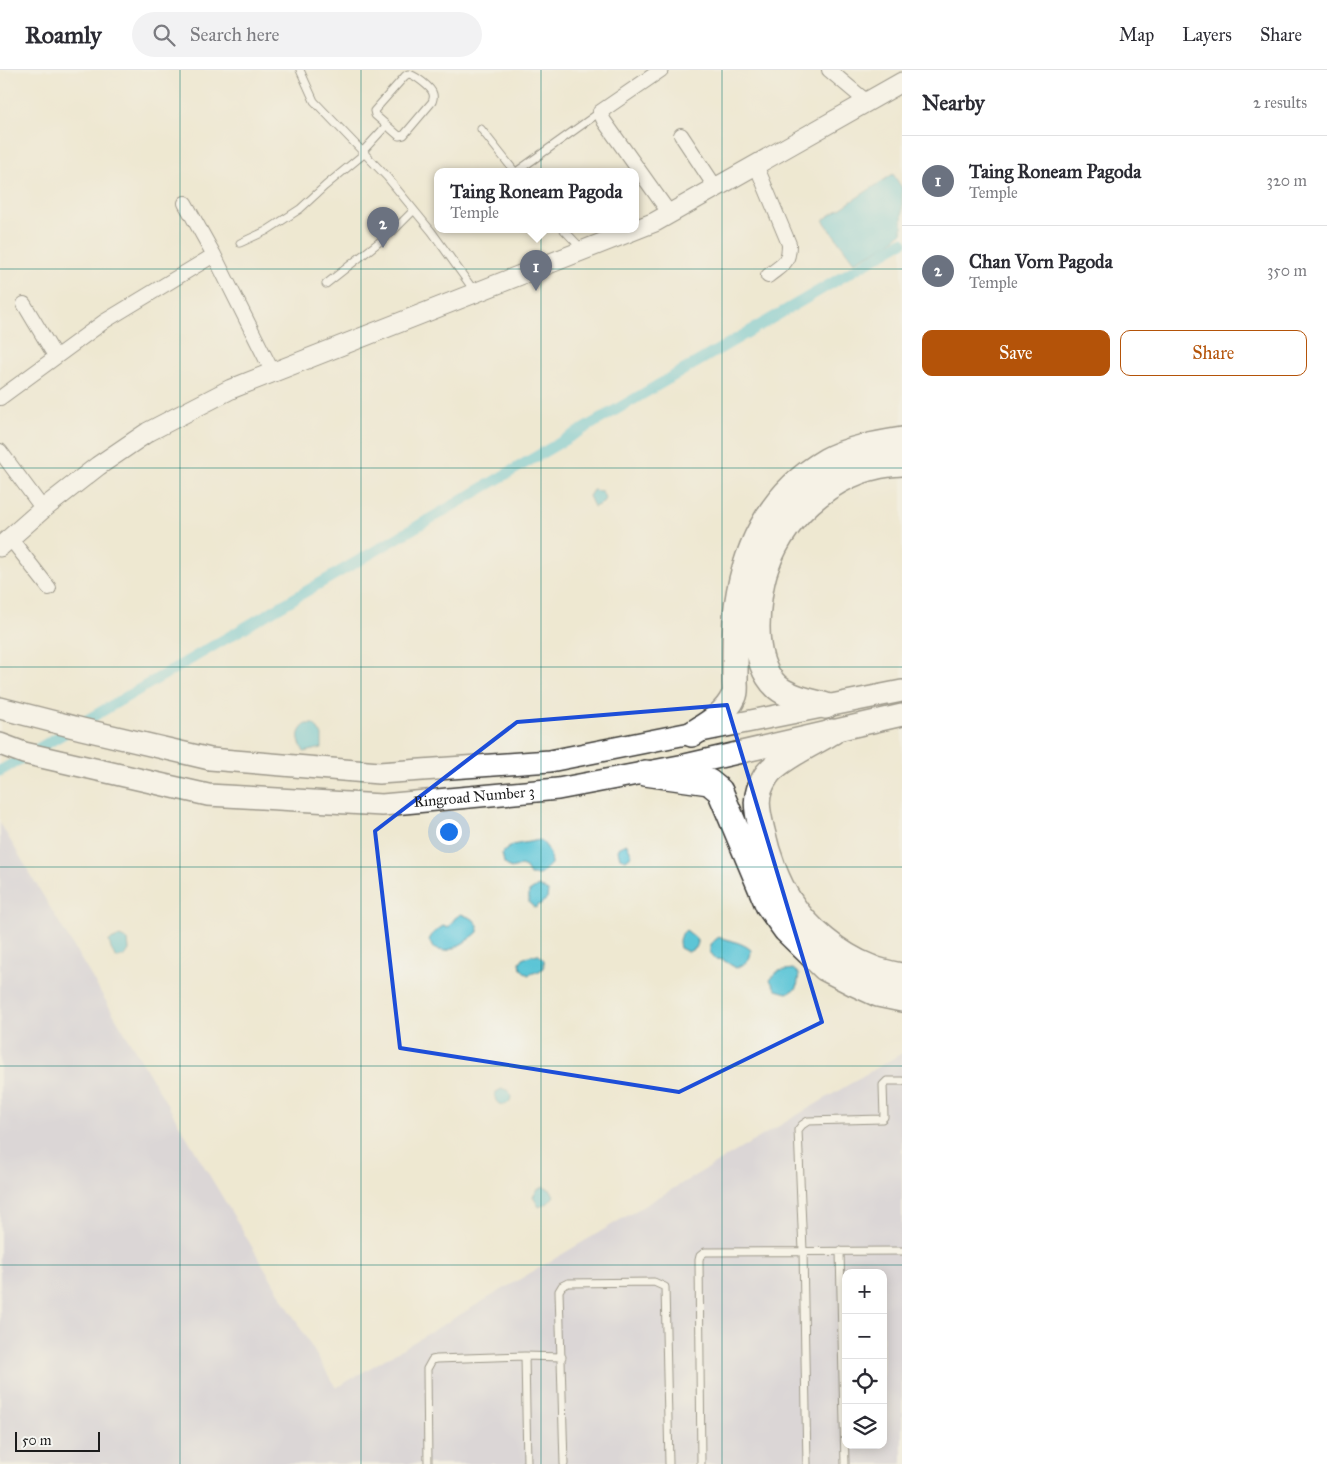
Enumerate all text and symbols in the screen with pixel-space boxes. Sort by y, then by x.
search box [132,12,482,57]
text: Roamly [25,20,102,50]
icon: search [150,21,178,49]
text: Search here [190,23,280,46]
text: Map [1119,24,1154,46]
text: Layers [1182,24,1232,46]
text: Share [1260,24,1302,46]
text: Nearby [922,90,985,116]
text: 2 results [1253,93,1307,112]
text: Taing Roneam Pagoda [969,160,1141,183]
popup [434,168,639,233]
text: 1 [935,171,941,190]
text: 320 m [1267,171,1307,190]
text: Taing Roneam Pagoda [450,180,623,203]
text: Temple [969,183,1018,202]
text: Temple [450,203,499,222]
pin: 2 [367,207,399,248]
pin: 1 [520,250,552,291]
text: Chan Vorn Pagoda [969,250,1113,273]
text: 2 [934,261,942,280]
text: 350 m [1267,261,1307,280]
text: Temple [969,273,1018,292]
button: Save [922,330,1110,376]
button: Share [1120,330,1307,376]
street label: Ringroad Number 3 [413,782,535,811]
your location [436,819,462,845]
map controls [842,1269,887,1449]
button: + [842,1269,887,1314]
button: − [842,1314,887,1359]
button: locate [842,1359,887,1404]
button: layers [842,1404,887,1449]
scale bar [15,1429,100,1452]
text: 50 m [22,1432,51,1449]

